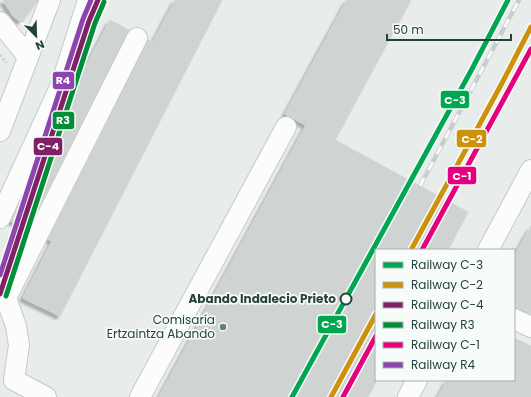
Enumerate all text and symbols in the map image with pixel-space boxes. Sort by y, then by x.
north arrow [16,16,56,56]
scale bar [387,16,511,42]
text: 50 m [393,21,424,38]
text: N [33,36,47,54]
line badge: R4 [52,71,75,90]
text: R4 [56,72,71,88]
line badge: C-3 [440,90,470,109]
text: C-3 [444,92,466,108]
line badge: R3 [52,111,75,130]
text: R3 [56,112,70,128]
line badge: C-2 [456,129,487,148]
text: C-2 [461,131,483,147]
line badge: C-4 [33,137,63,156]
text: C-4 [37,138,60,154]
line badge: C-1 [447,166,477,185]
text: C-1 [453,168,471,184]
legend [375,249,515,381]
text: Railway C-3 [411,256,483,273]
text: Railway C-2 [411,276,483,293]
place label: Abando Indalecio Prieto [189,290,336,307]
marker: Abando Indalecio Prieto [339,292,353,306]
text: Railway C-4 [411,296,484,313]
place label: Comisaría Ertzaintza Abando [107,311,215,342]
line badge: C-3 [317,315,347,334]
text: C-3 [321,316,343,332]
text: Railway R3 [411,316,475,333]
marker: Comisaría Ertzaintza Abando [218,322,228,332]
text: Railway C-1 [411,336,480,353]
text: Railway R4 [411,356,476,373]

